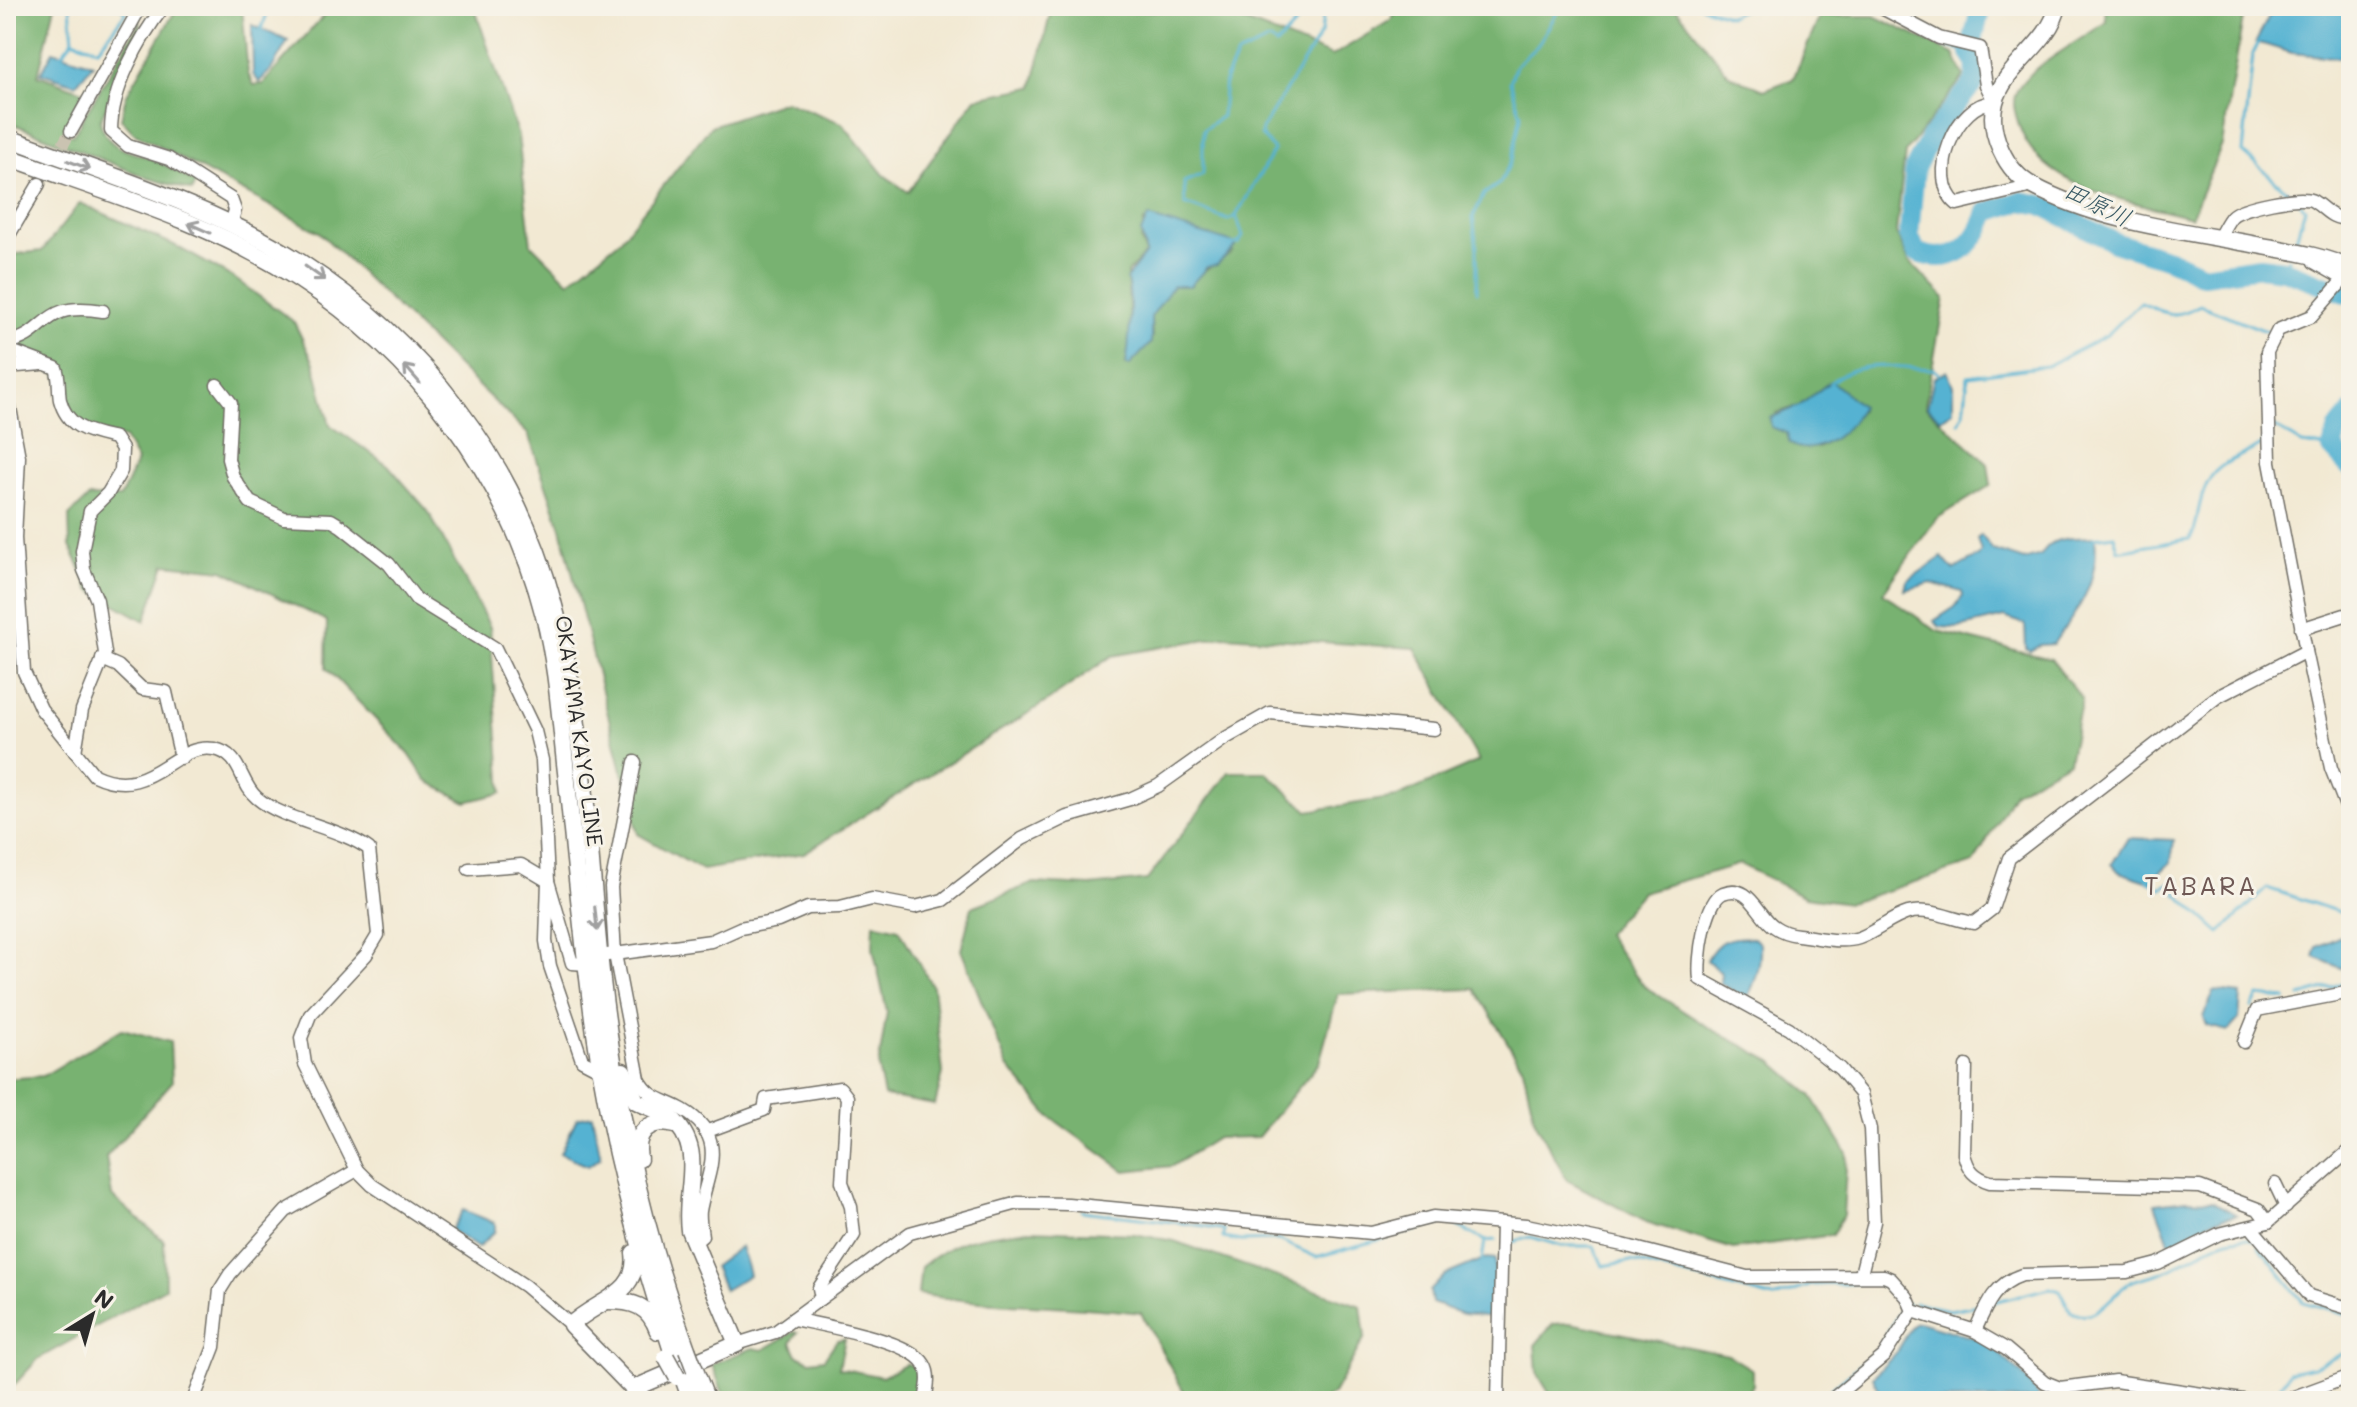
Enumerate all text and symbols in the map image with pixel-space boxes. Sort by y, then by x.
one-way arrow [66,159,91,173]
water label: 田原川 [2059,173,2137,233]
one-way arrow [188,219,212,234]
one-way arrow [303,265,325,281]
one-way arrow [403,364,421,384]
street label: OKAYAMA KAYO LINE [549,614,611,848]
district label: TABARA [2144,868,2258,902]
one-way arrow [588,905,603,932]
north arrow [52,1275,132,1355]
text: N [89,1282,120,1315]

